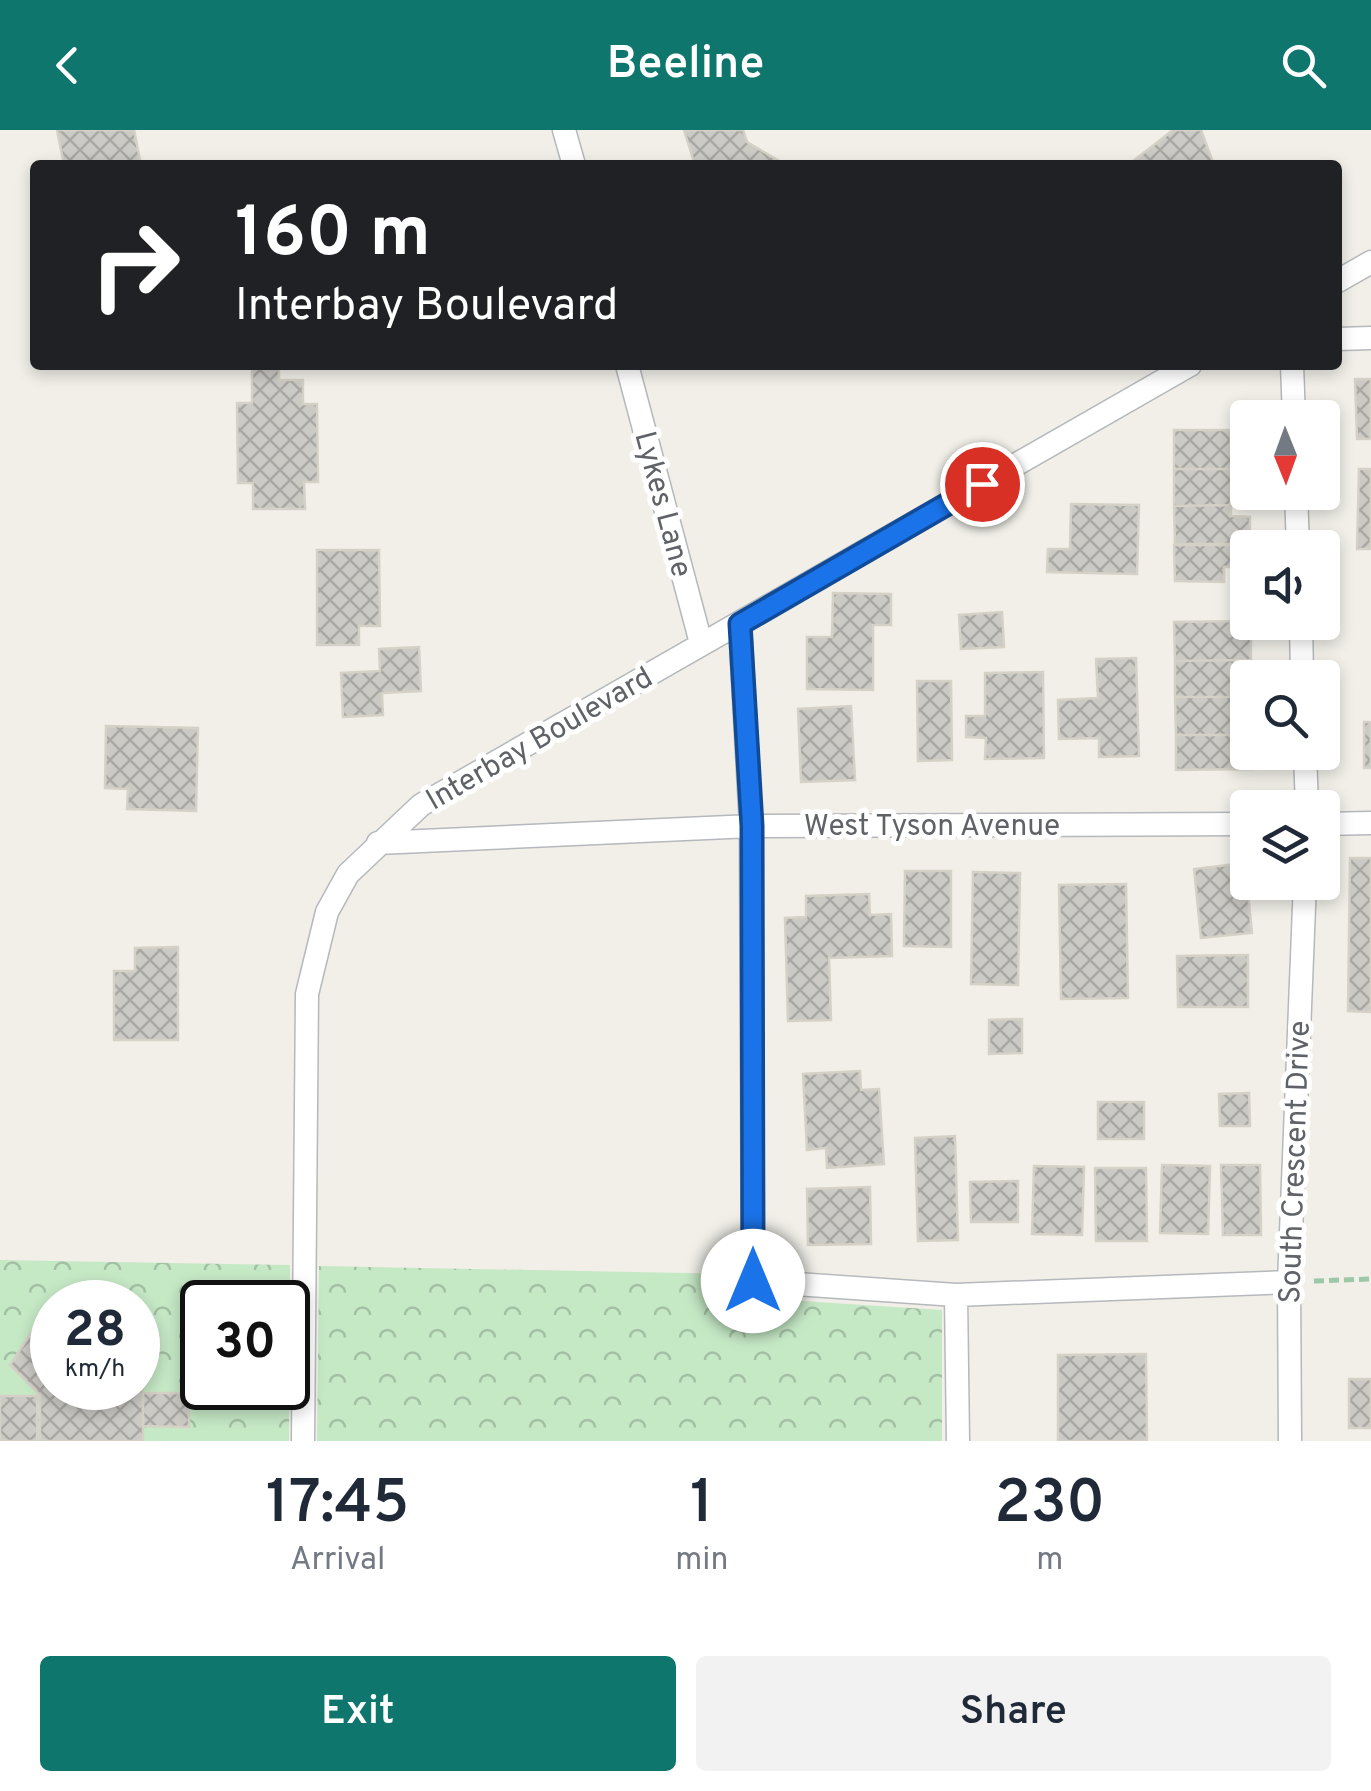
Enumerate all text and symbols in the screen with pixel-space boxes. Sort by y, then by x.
text: Beeline [607,37,764,94]
icon: back [40,38,95,93]
icon: search [1276,38,1331,93]
text: 160 m [235,192,431,281]
icon: right [70,200,200,330]
text: Interbay Boulevard [235,279,618,336]
north arrow [1230,400,1340,510]
map controls [1230,400,1340,900]
street label: Lykes Lane [624,427,699,582]
pin [940,442,1025,527]
icon: arrive [955,457,1010,512]
button: sound [1230,530,1340,640]
street label: Interbay Boulevard [420,660,660,820]
button: search [1230,660,1340,770]
button: layers [1230,790,1340,900]
street label: West Tyson Avenue [804,809,1060,846]
street label: South Crescent Drive [1273,1020,1320,1304]
position arrow [701,1229,805,1333]
speed limit sign: 30 [180,1280,310,1410]
text: 28 [64,1301,126,1364]
text: km/h [65,1354,125,1386]
text: 17:45 [266,1468,409,1544]
text: 1 [690,1468,714,1544]
text: 230 [994,1468,1105,1544]
text: Arrival [290,1541,385,1581]
text: min [675,1541,728,1581]
text: m [1036,1541,1063,1581]
button: Exit [40,1656,676,1771]
button: Share [696,1656,1331,1771]

